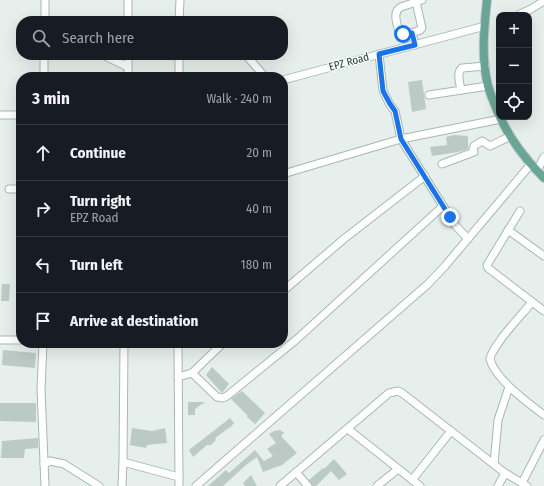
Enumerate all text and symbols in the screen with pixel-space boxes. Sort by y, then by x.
map controls [496,12,532,120]
button: + [496,12,532,48]
search box [16,16,288,60]
route start [394,25,412,43]
icon: search [30,27,52,49]
text: Search here [62,29,134,47]
button: − [496,48,532,84]
street label: EPZ Road [327,50,371,74]
button: locate [496,84,532,120]
text: 3 min [32,88,70,109]
text: Walk · 240 m [206,91,272,106]
icon: ahead [32,142,54,164]
text: Continue [70,144,126,162]
text: 20 m [246,145,272,160]
text: Turn right [70,192,131,210]
icon: right [32,198,54,220]
text: 40 m [246,201,272,216]
route end [441,208,459,226]
text: EPZ Road [70,210,119,225]
icon: left [32,254,54,276]
text: Turn left [70,256,123,274]
text: 180 m [241,257,272,272]
icon: arrive [32,310,54,332]
text: Arrive at destination [70,312,198,330]

